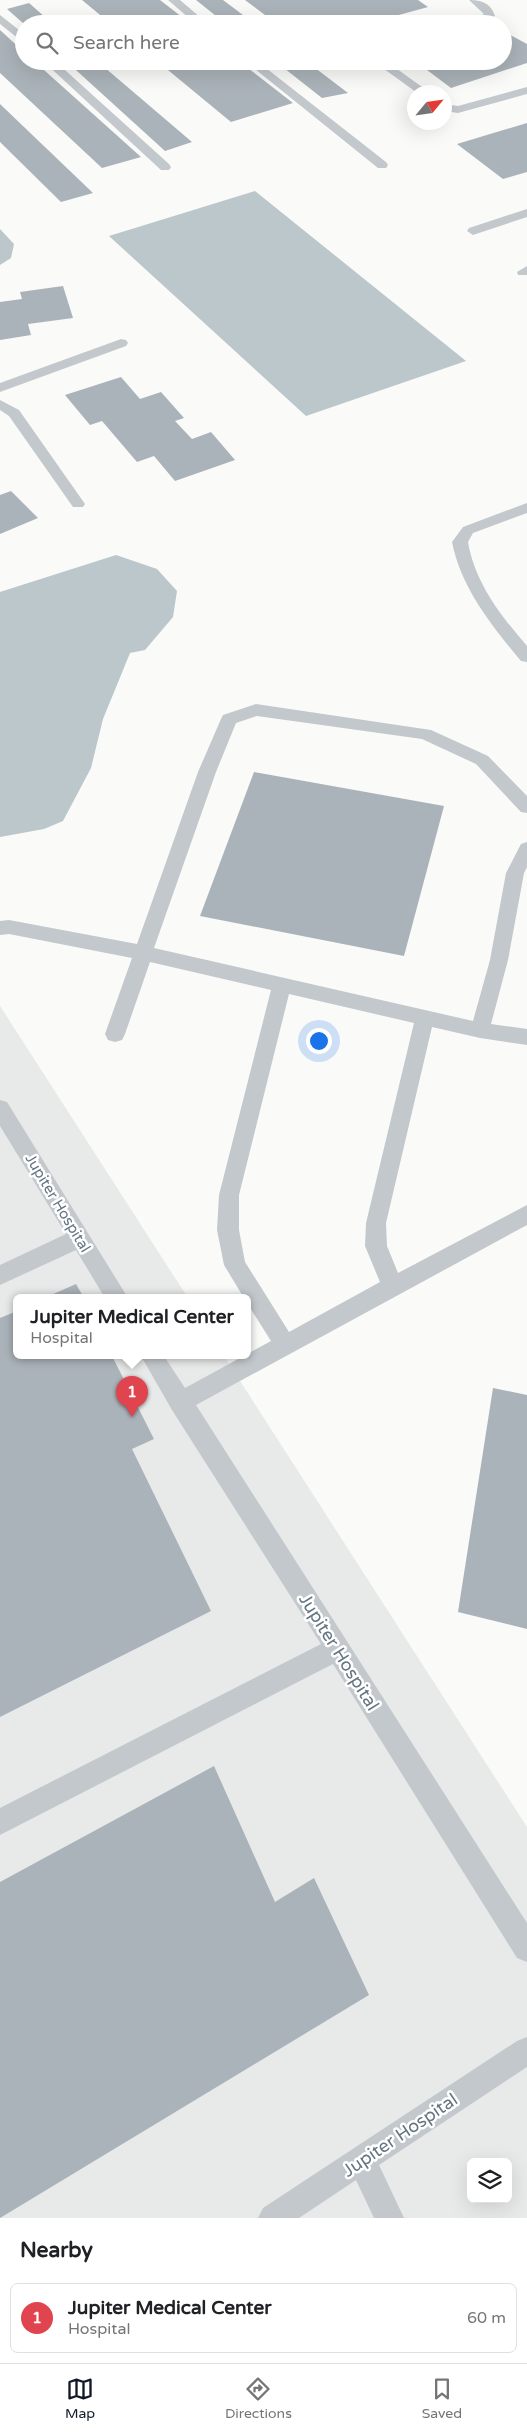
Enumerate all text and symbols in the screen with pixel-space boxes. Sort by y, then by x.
search box [15,15,512,70]
icon: search [33,29,61,57]
text: Search here [73,32,180,54]
north arrow [407,85,452,130]
your location [306,1028,332,1054]
street label: Jupiter Hospital [22,1151,94,1255]
popup [13,1294,251,1359]
text: Jupiter Medical Center [30,1306,234,1328]
text: Hospital [30,1328,93,1348]
pin: 1 [116,1376,148,1417]
street label: Jupiter Hospital [294,1589,384,1715]
street label: Jupiter Hospital [338,2088,462,2182]
map controls [467,2158,512,2203]
button: layers [467,2158,512,2203]
text: Nearby [20,2238,93,2263]
text: Jupiter Medical Center [68,2297,271,2319]
text: 1 [32,2308,42,2328]
text: 60 m [467,2308,506,2328]
text: Hospital [68,2319,130,2339]
tab: Map [65,2375,95,2422]
tab: Directions [225,2375,292,2422]
tab: Saved [422,2375,462,2422]

